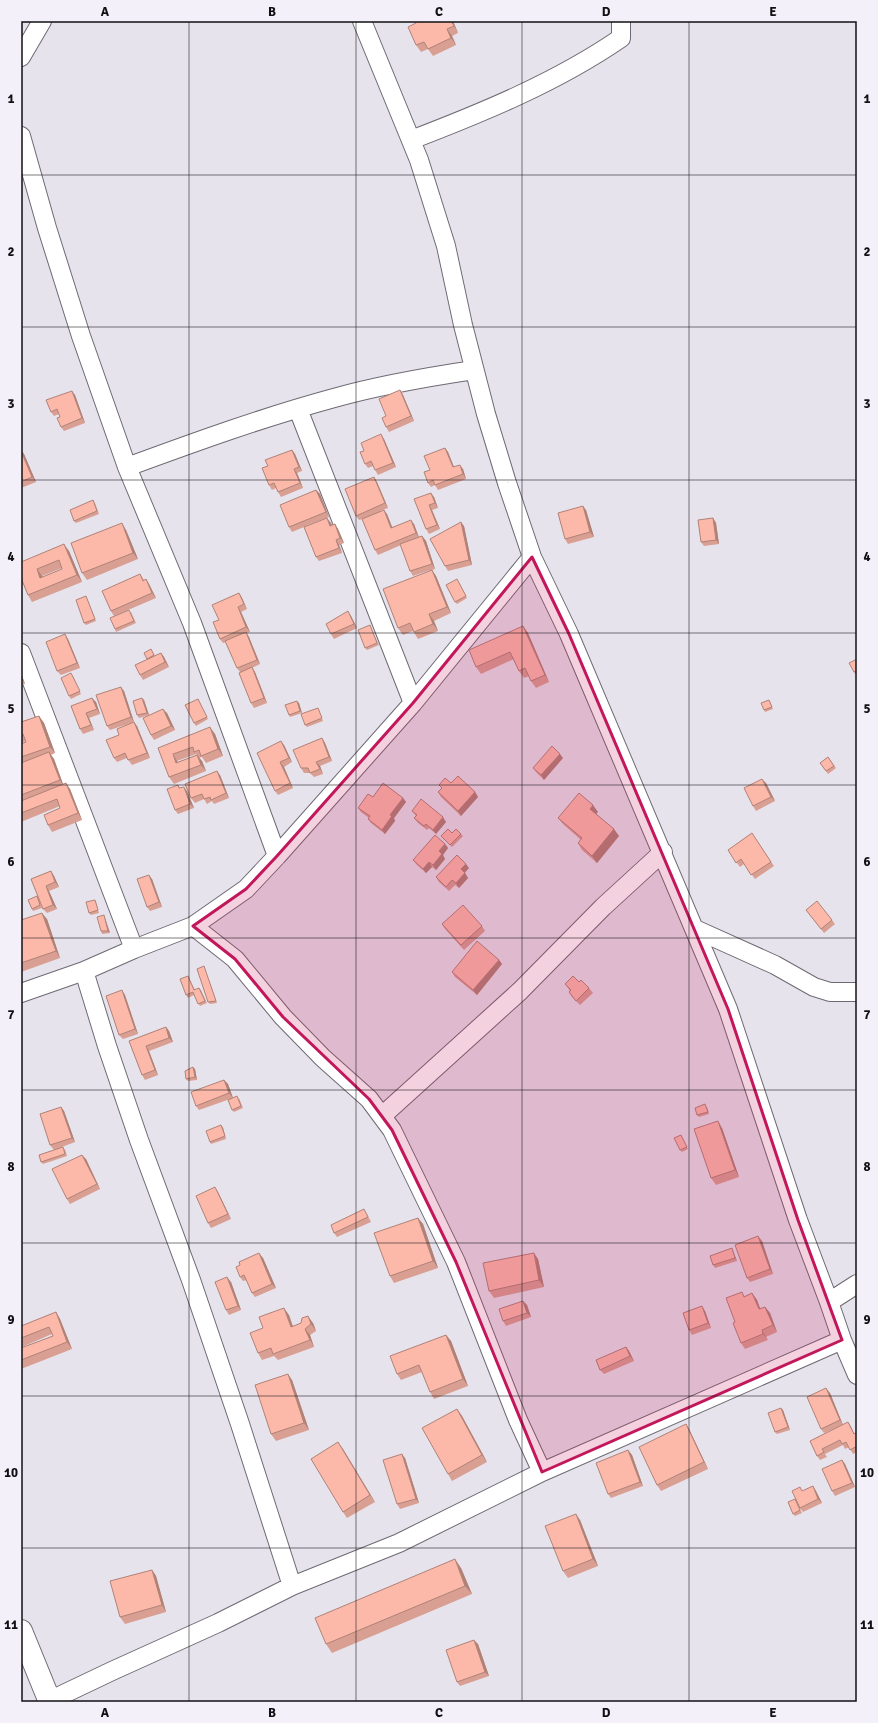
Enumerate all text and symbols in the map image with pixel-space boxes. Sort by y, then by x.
text: A [101,4,110,20]
text: B [268,4,276,20]
text: C [435,4,443,20]
text: D [602,4,611,20]
text: E [769,4,777,20]
text: 1 [7,91,15,107]
text: 1 [863,91,871,107]
text: 2 [7,244,15,260]
text: 2 [863,244,871,260]
text: 3 [7,396,15,412]
text: 3 [863,396,871,412]
text: 4 [7,549,15,565]
text: 4 [863,549,871,565]
text: 5 [7,701,15,717]
text: 5 [863,701,871,717]
text: 6 [7,854,15,870]
text: 6 [863,854,871,870]
text: 7 [7,1007,15,1023]
text: 7 [863,1007,871,1023]
text: 8 [7,1159,15,1175]
text: 8 [863,1159,871,1175]
text: 9 [7,1312,15,1328]
text: 9 [863,1312,871,1328]
text: 10 [4,1465,18,1481]
text: 10 [860,1465,874,1481]
text: 11 [4,1617,18,1633]
text: 11 [860,1617,874,1633]
text: A [101,1705,110,1721]
text: B [268,1705,276,1721]
text: C [435,1705,443,1721]
text: D [602,1705,611,1721]
text: E [769,1705,777,1721]

